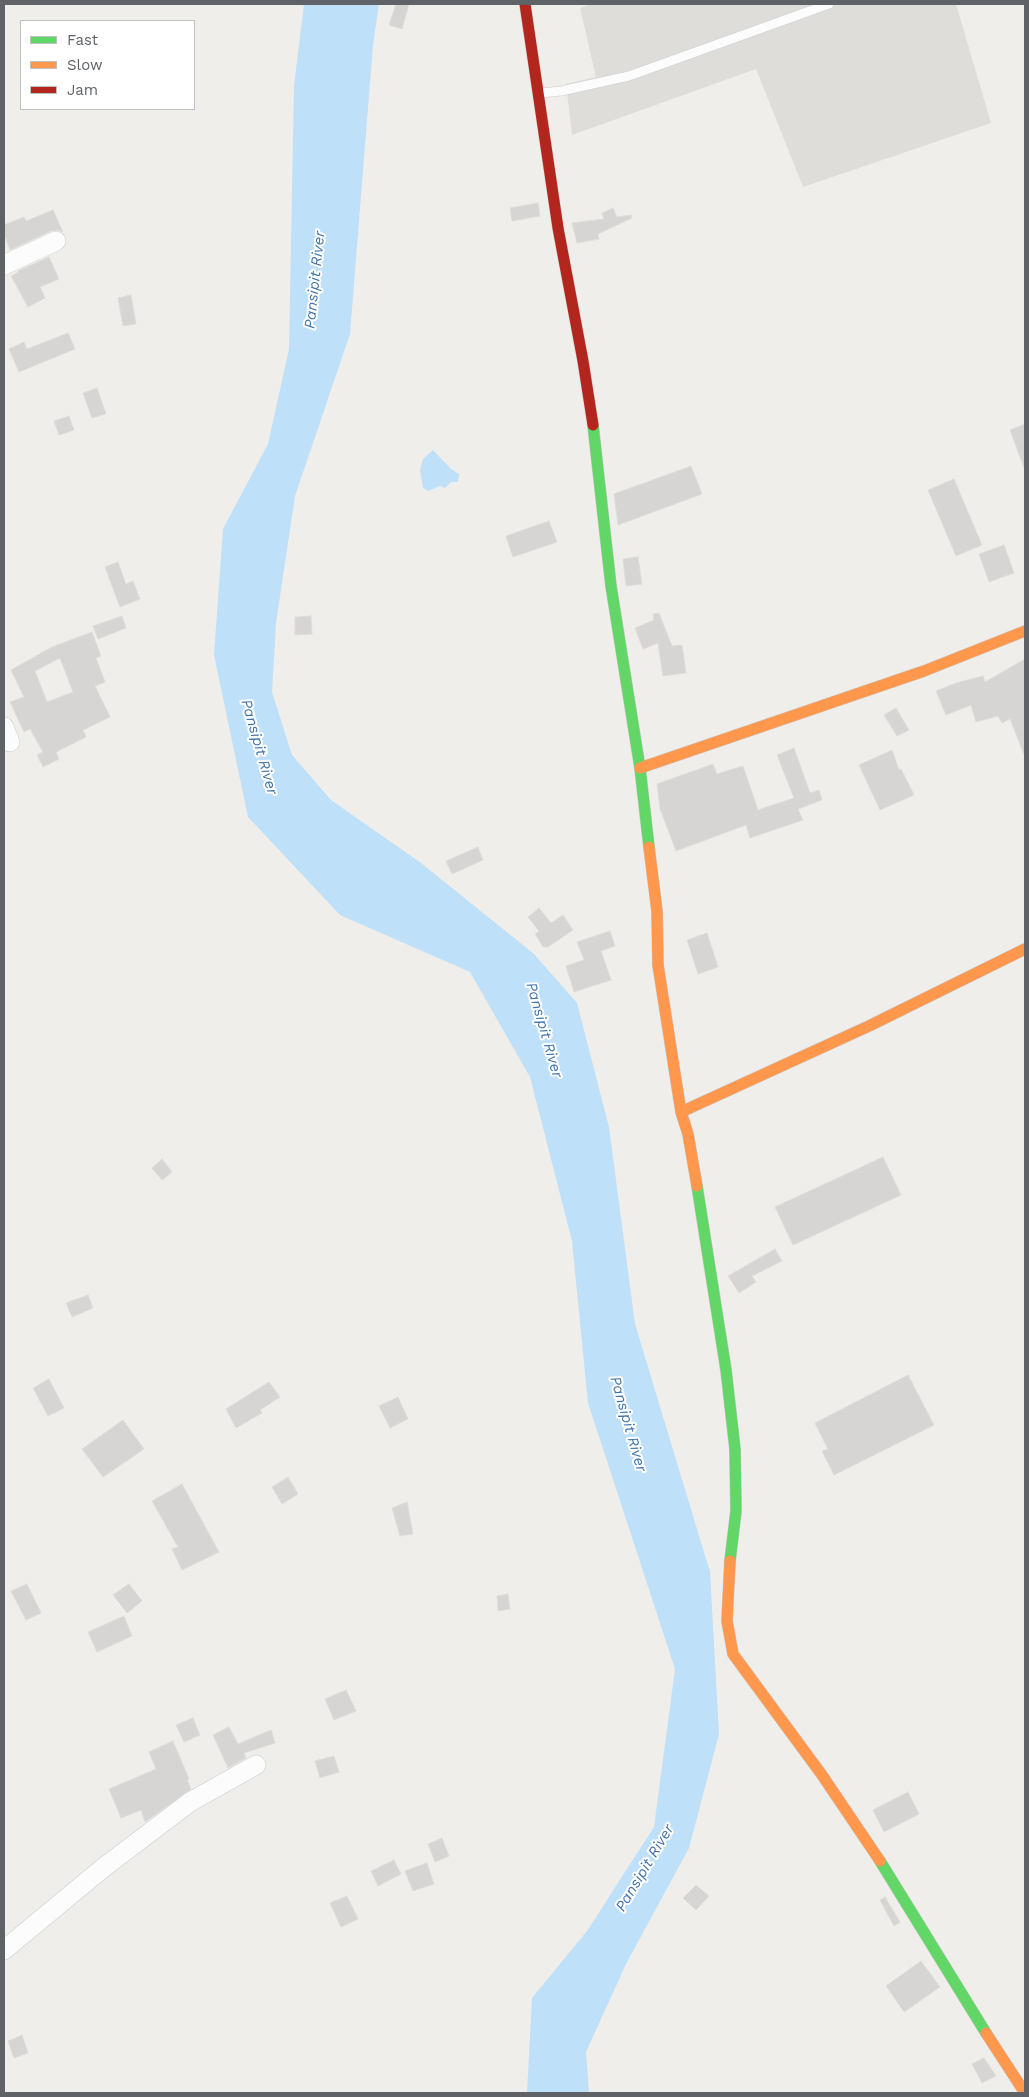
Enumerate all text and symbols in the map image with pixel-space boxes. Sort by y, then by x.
legend [20,20,195,110]
text: Fast [67,31,98,49]
text: Slow [67,56,103,74]
text: Jam [67,81,98,99]
water label: Pansipit River [301,230,329,330]
water label: Pansipit River [237,697,281,797]
water label: Pansipit River [522,980,566,1080]
water label: Pansipit River [606,1374,650,1474]
water label: Pansipit River [612,1821,678,1915]

